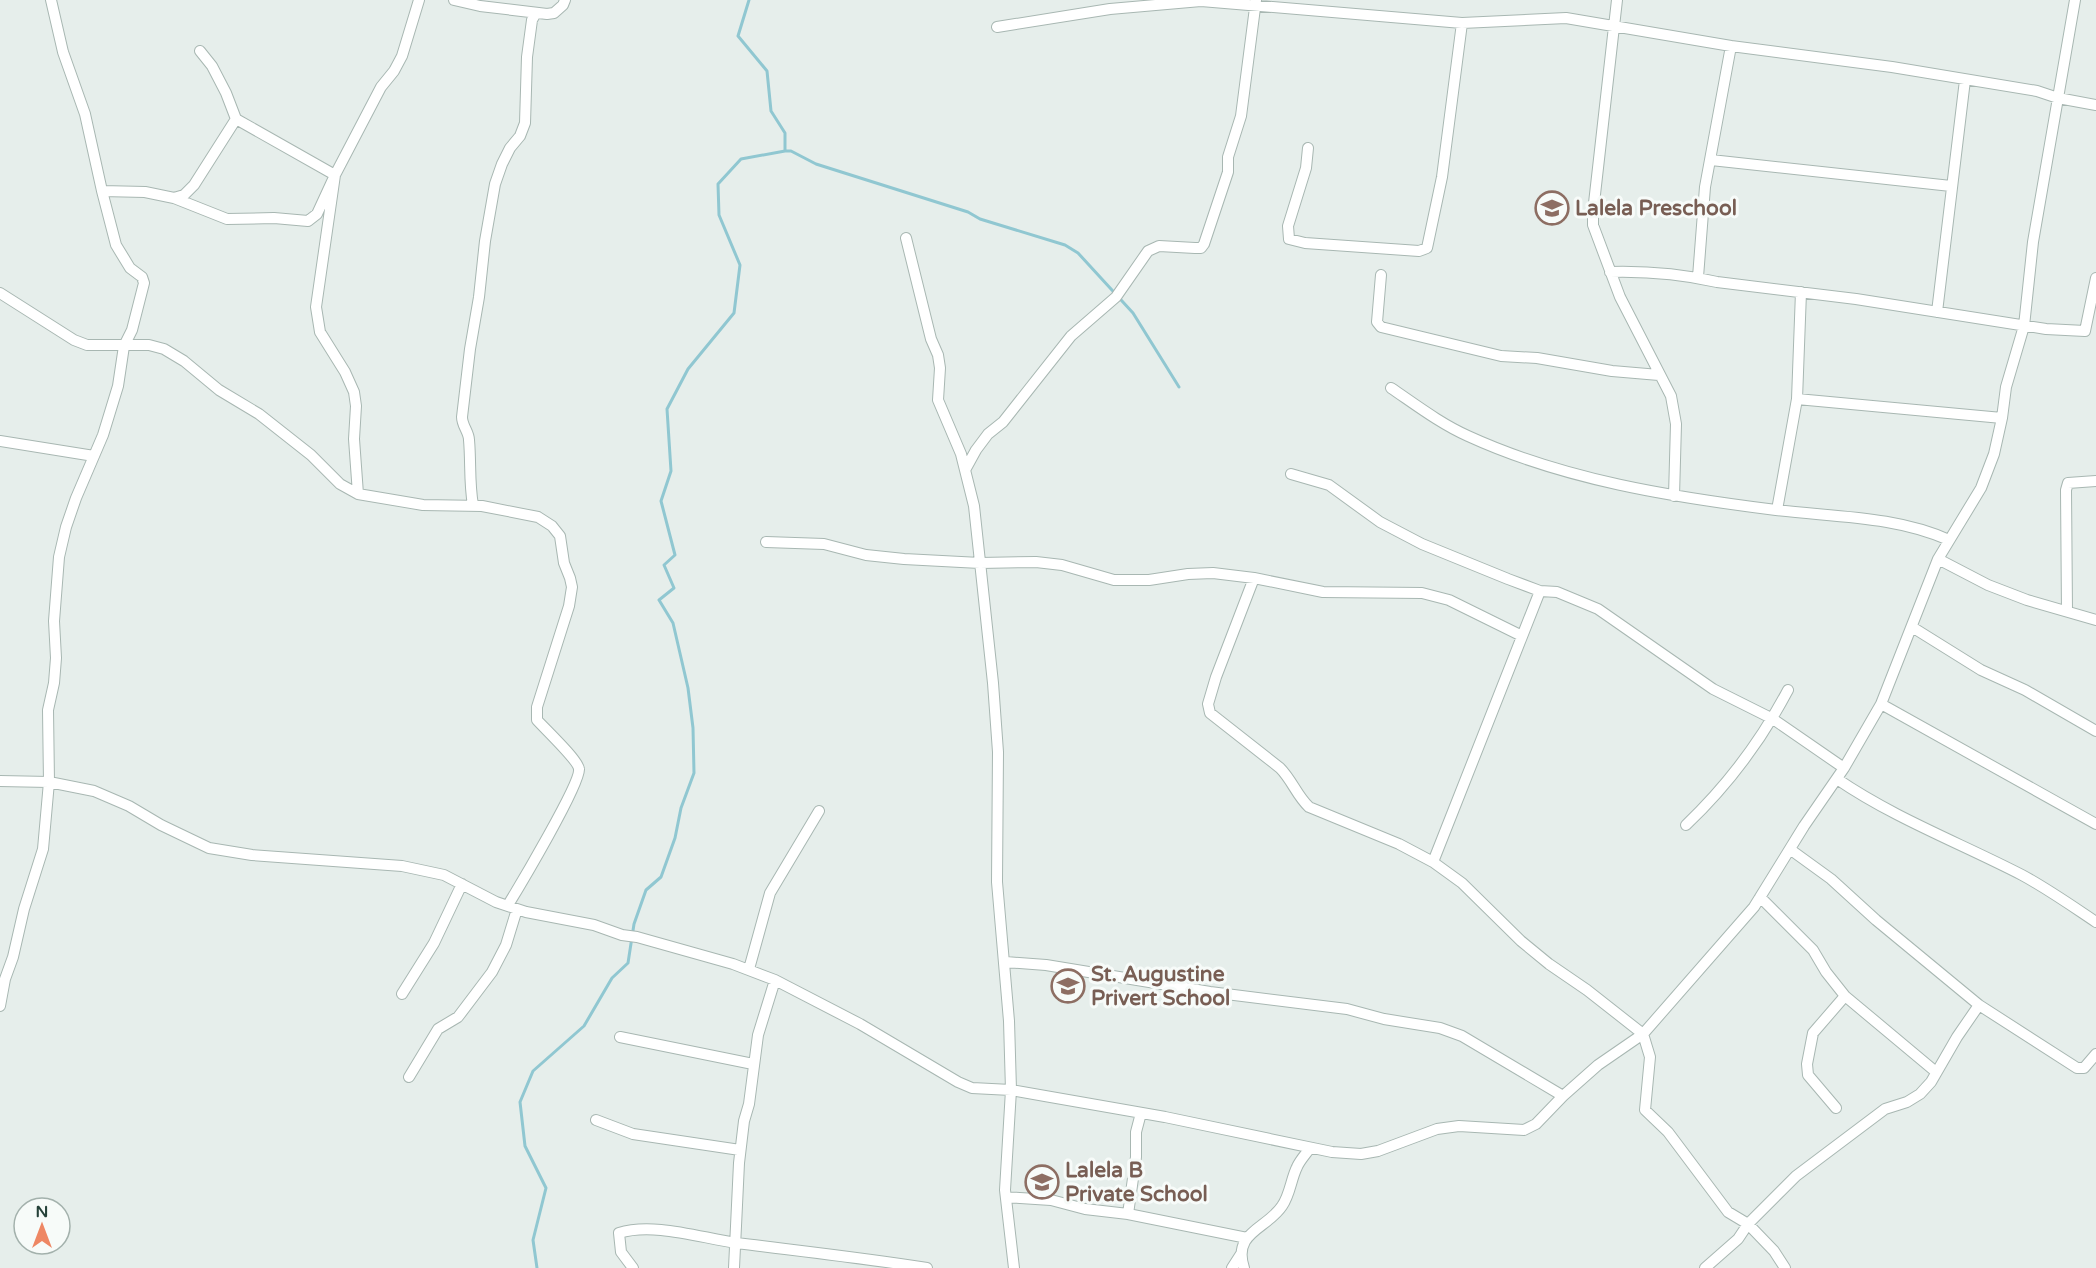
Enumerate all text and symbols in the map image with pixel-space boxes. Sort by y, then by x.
school or university icon: Lalela Preschool [1534,190,1570,226]
place label: Lalela Preschool [1575,196,1737,221]
place label: St. Augustine Privert School [1091,962,1230,1011]
school or university icon: St. Augustine Privert School [1050,968,1086,1004]
place label: Lalela B Private School [1065,1158,1208,1207]
school or university icon: Lalela B Private School [1024,1164,1060,1200]
north arrow [12,1196,72,1256]
text: N [36,1202,48,1222]

